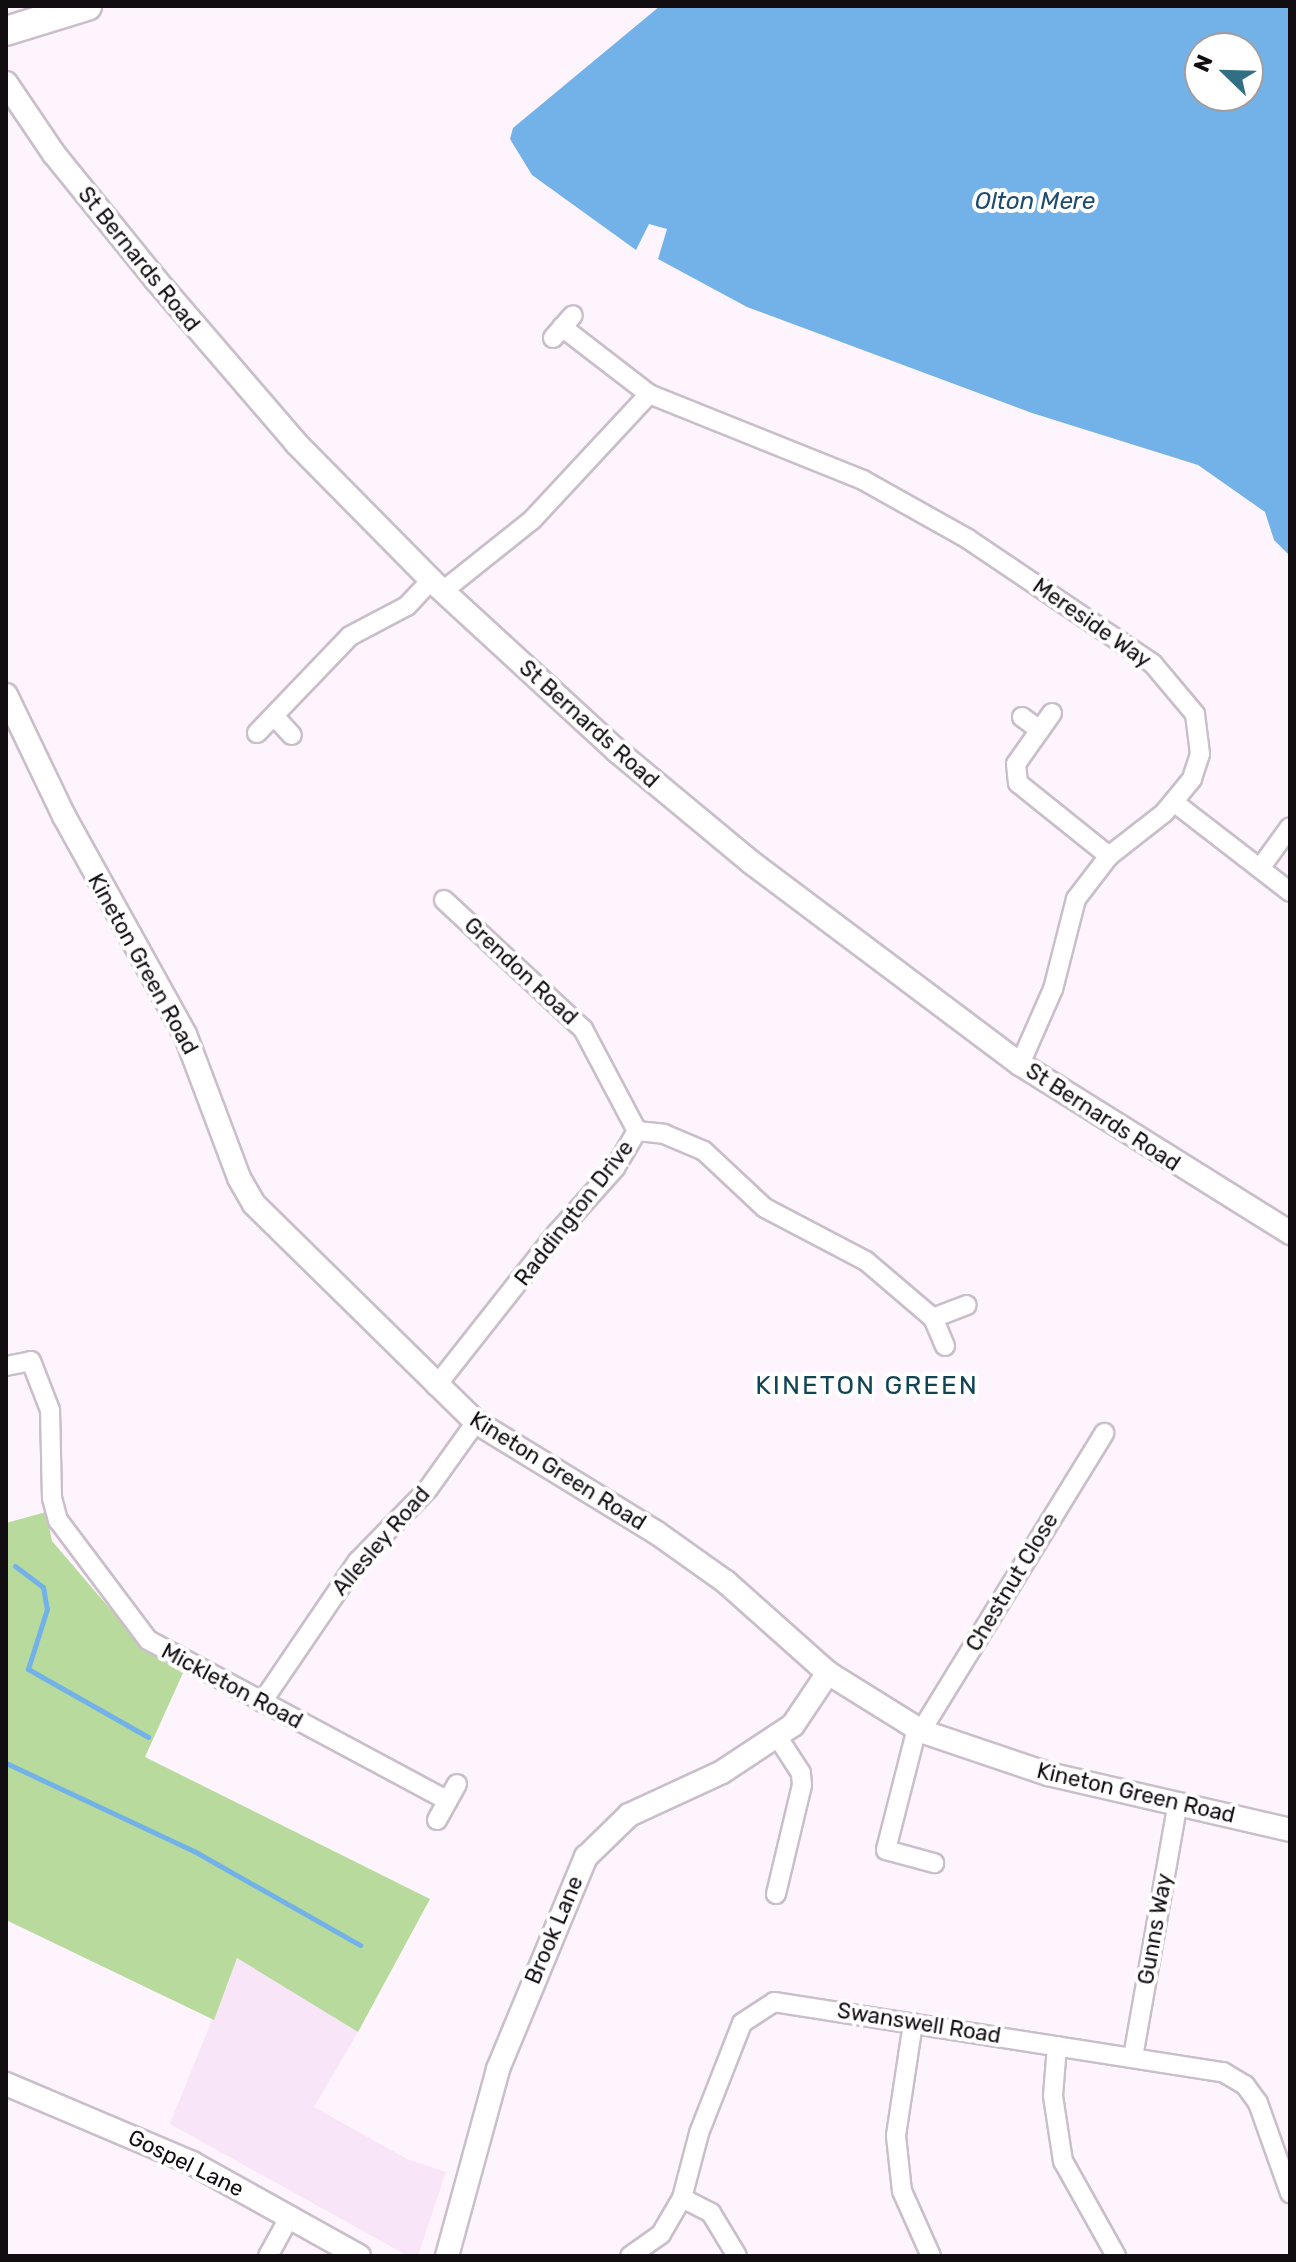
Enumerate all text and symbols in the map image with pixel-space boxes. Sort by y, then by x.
north arrow [1184,32,1264,112]
text: N [1188,51,1219,76]
street label: St Bernards Road [73,181,205,337]
water label: Olton Mere [975,188,1095,216]
street label: Mereside Way [1028,572,1156,674]
street label: St Bernards Road [514,654,664,794]
street label: Kineton Green Road [82,869,204,1059]
street label: Grendon Road [459,912,583,1030]
street label: St Bernards Road [1021,1057,1185,1177]
street label: Raddington Drive [509,1135,639,1291]
district label: KINETON GREEN [755,1370,979,1402]
street label: Kineton Green Road [465,1406,651,1536]
street label: Allesley Road [326,1481,436,1601]
street label: Chestnut Close [960,1508,1064,1656]
street label: Mickleton Road [157,1638,307,1734]
street label: Kineton Green Road [1034,1757,1238,1829]
street label: Gunns Way [1132,1871,1178,1987]
street label: Brook Lane [519,1872,589,1988]
street label: Swanswell Road [835,1997,1003,2049]
street label: Gospel Lane [124,2124,248,2202]

